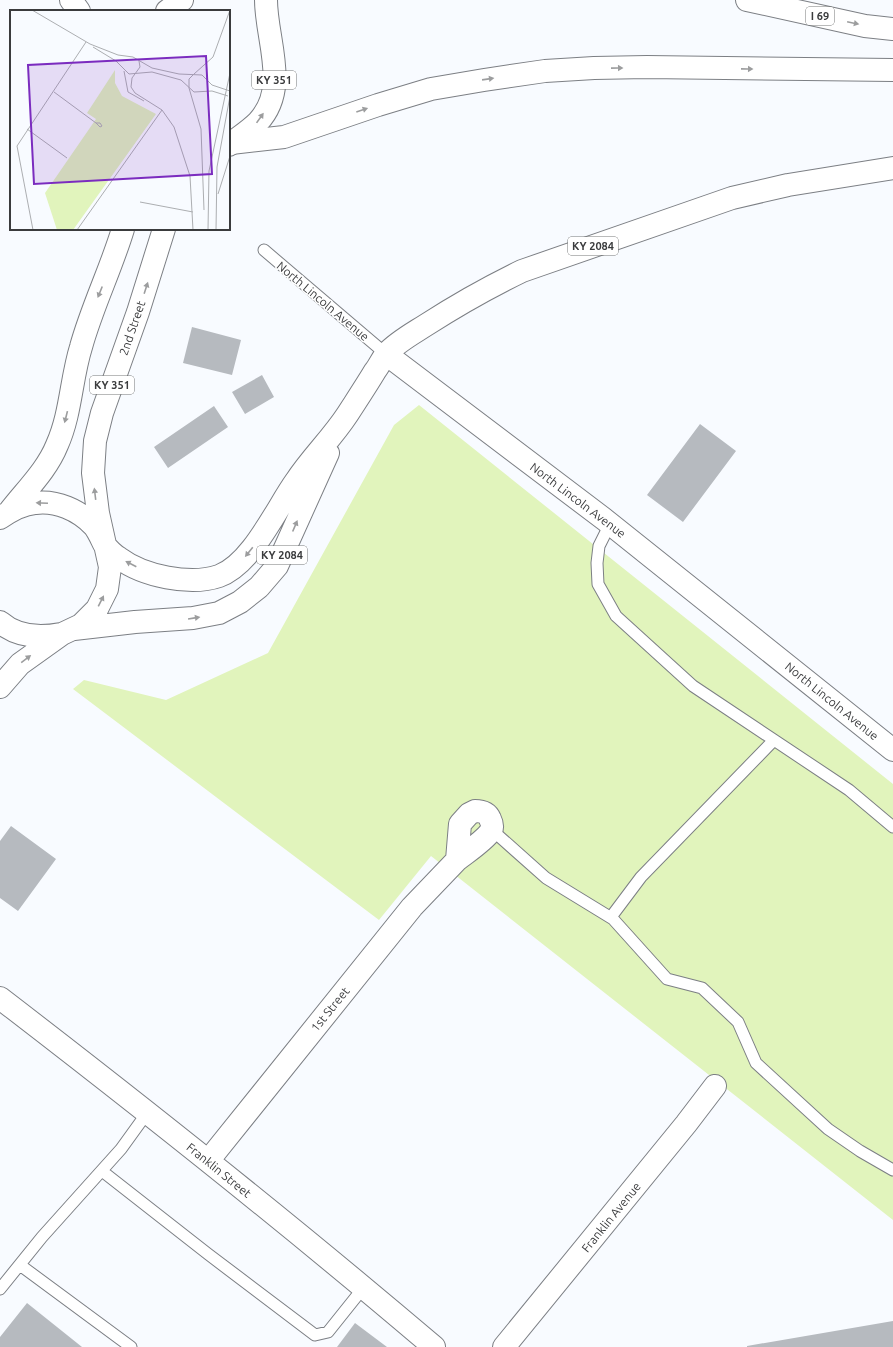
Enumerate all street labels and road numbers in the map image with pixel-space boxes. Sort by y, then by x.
road number: I 69 [806,7,834,25]
road number: KY 351 [252,71,296,89]
road number: KY 2084 [568,237,618,255]
street label: North Lincoln Avenue [274,259,372,343]
street label: 2nd Street [117,299,147,357]
road number: KY 351 [90,376,134,394]
street label: North Lincoln Avenue [528,460,628,540]
road number: KY 2084 [257,546,307,564]
street label: North Lincoln Avenue [783,659,881,743]
street label: 1st Street [308,984,352,1034]
street label: Franklin Street [184,1140,254,1200]
street label: Franklin Avenue [579,1180,643,1254]

